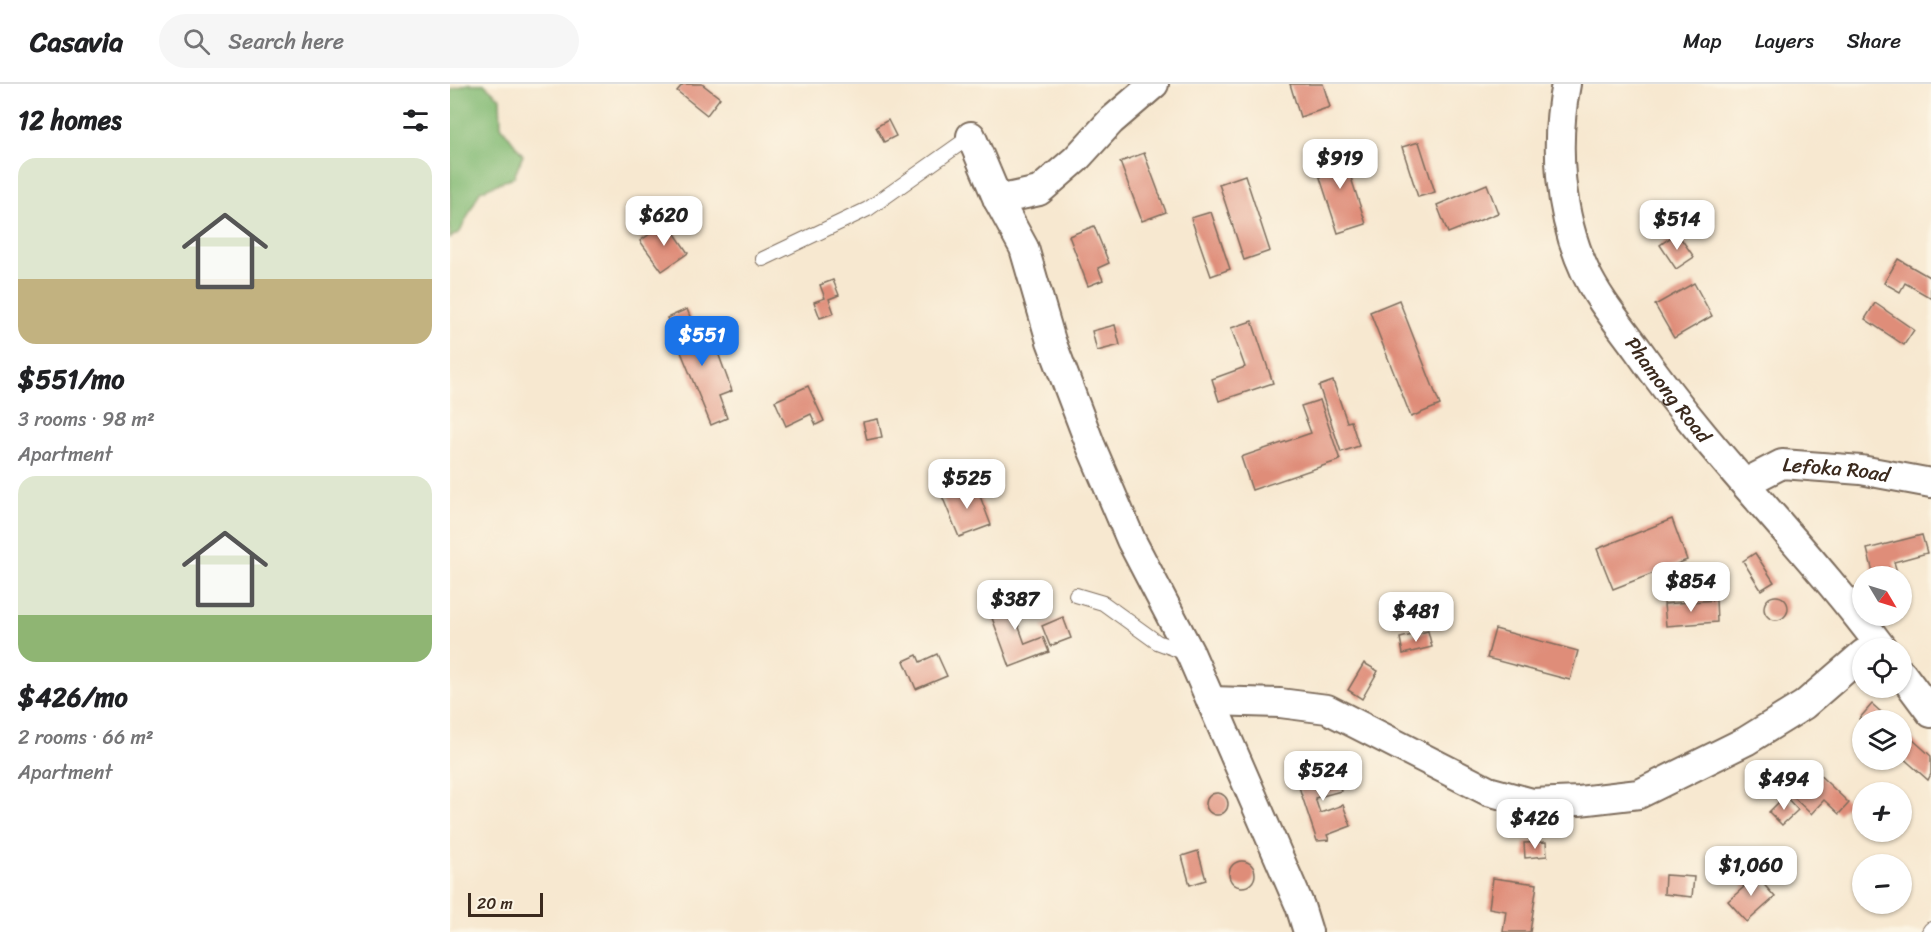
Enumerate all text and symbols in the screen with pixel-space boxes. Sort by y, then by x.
search box [159,14,579,68]
text: Casavia [30,17,123,66]
text: Search here [228,22,344,61]
text: Map [1683,22,1722,60]
text: Layers [1755,22,1814,60]
text: Share [1847,22,1901,60]
icon: search [180,25,213,58]
text: 12 homes [18,97,122,143]
icon: filters [399,104,432,137]
pin: $919 [1304,139,1376,190]
text: $919 [1317,141,1363,176]
pin: $620 [628,196,700,247]
icon: home [171,197,279,305]
text: $620 [640,198,689,233]
pin: $514 [1641,200,1713,251]
text: $514 [1654,202,1700,237]
pin: $551 [666,316,738,367]
text: $551 [679,318,725,353]
street label: Phamong Road [1616,329,1722,452]
text: $551/mo [18,356,125,402]
text: 3 rooms · 98 m² [18,402,155,437]
text: Apartment [18,437,112,472]
street label: Lefoka Road [1781,447,1894,493]
pin: $525 [931,459,1003,510]
text: $525 [942,461,992,496]
icon: home [171,515,279,623]
pin: $854 [1655,562,1727,613]
text: $854 [1666,564,1716,599]
north arrow [1852,566,1912,626]
map controls [1852,566,1912,914]
pin: $387 [979,580,1051,631]
text: $387 [991,582,1039,617]
pin: $481 [1380,592,1452,643]
text: $481 [1393,594,1439,629]
button: locate [1852,638,1912,698]
text: $426/mo [18,674,128,720]
button: layers [1852,710,1912,770]
text: 2 rooms · 66 m² [18,720,154,755]
pin: $524 [1287,751,1359,802]
text: $524 [1298,753,1348,788]
text: Apartment [18,755,112,790]
pin: $494 [1748,760,1820,811]
text: $494 [1759,762,1809,797]
button: + [1852,782,1912,842]
pin: $426 [1499,799,1571,850]
text: $426 [1511,801,1559,836]
pin: $1,060 [1702,846,1800,897]
text: $1,060 [1719,848,1783,883]
button: − [1852,854,1912,914]
text: 20 m [477,889,513,918]
scale bar [468,890,543,918]

